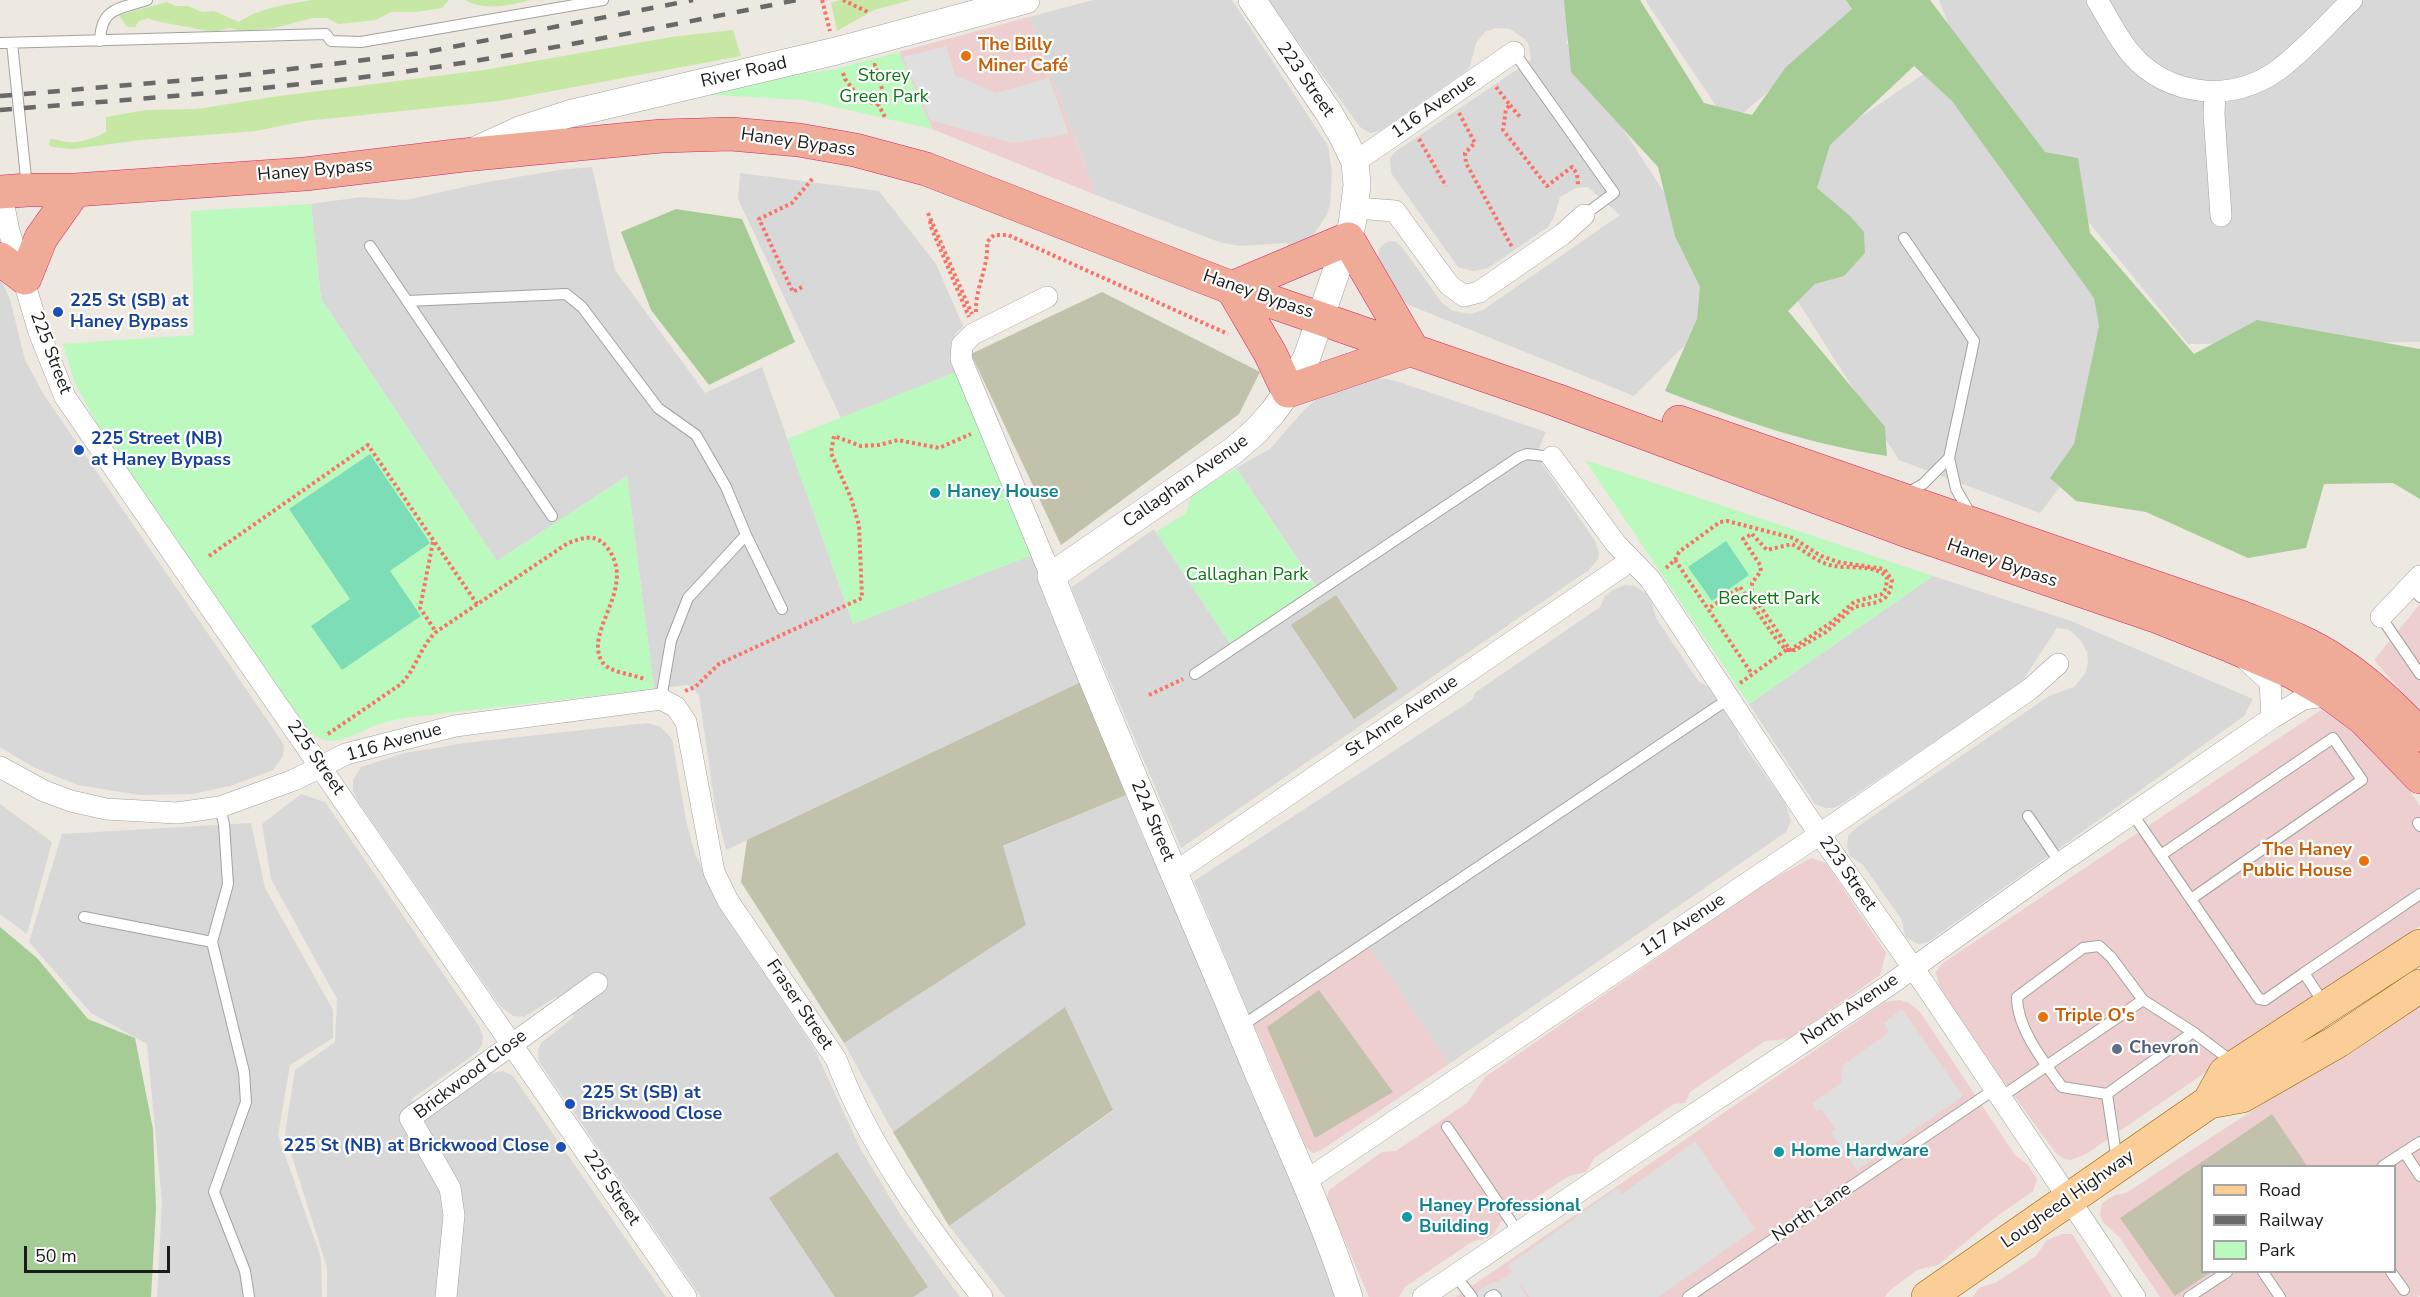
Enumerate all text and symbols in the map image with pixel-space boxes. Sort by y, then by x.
place label: The Billy Miner Café [978,35,1068,78]
street label: 223 Street [1271,39,1339,121]
marker: The Billy Miner Café [959,49,973,63]
street label: River Road [699,53,789,93]
park label: Storey Green Park [839,66,929,109]
street label: 116 Avenue [1388,70,1480,144]
street label: Haney Bypass [739,124,857,162]
street label: Haney Bypass [256,155,374,187]
street label: Haney Bypass [1200,266,1316,324]
place label: 225 St (SB) at Haney Bypass [70,291,189,334]
marker: 225 St (SB) at Haney Bypass [51,305,65,319]
street label: 225 Street [24,309,76,397]
place label: 225 Street (NB) at Haney Bypass [91,429,231,472]
street label: Callaghan Avenue [1119,431,1253,533]
marker: 225 Street (NB) at Haney Bypass [72,443,86,457]
place label: Haney House [947,482,1058,504]
marker: Haney House [928,486,942,500]
street label: Haney Bypass [1944,535,2060,593]
park label: Callaghan Park [1186,565,1308,587]
park label: Beckett Park [1718,589,1820,611]
street label: St Anne Avenue [1342,671,1462,763]
street label: 225 Street [281,717,349,799]
street label: 116 Avenue [344,719,444,767]
street label: 224 Street [1125,777,1179,865]
street label: 223 Street [1813,833,1881,915]
place label: The Haney Public House [2242,840,2352,882]
marker: The Haney Public House [2357,854,2371,868]
street label: 117 Avenue [1636,890,1730,962]
street label: Fraser Street [761,956,837,1054]
street label: North Avenue [1797,970,1903,1050]
place label: Triple O's [2055,1006,2135,1028]
marker: Triple O's [2036,1010,2050,1024]
street label: Brickwood Close [410,1026,532,1124]
place label: Chevron [2129,1038,2199,1060]
marker: Chevron [2110,1042,2124,1056]
place label: 225 St (SB) at Brickwood Close [582,1083,722,1126]
marker: 225 St (SB) at Brickwood Close [563,1097,577,1111]
place label: 225 St (NB) at Brickwood Close [283,1136,549,1158]
marker: 225 St (NB) at Brickwood Close [554,1140,568,1154]
place label: Home Hardware [1791,1141,1929,1163]
marker: Home Hardware [1772,1145,1786,1159]
street label: 225 Street [578,1146,644,1230]
street label: Lougheed Highway [1997,1146,2139,1254]
legend [2201,1165,2396,1273]
text: Road [2259,1178,2301,1202]
street label: North Lane [1768,1179,1856,1247]
place label: Haney Professional Building [1419,1196,1581,1238]
text: Railway [2259,1208,2324,1232]
marker: Haney Professional Building [1400,1210,1414,1224]
scale bar [27,1234,172,1272]
text: Park [2259,1238,2295,1262]
text: 50 m [35,1244,77,1268]

